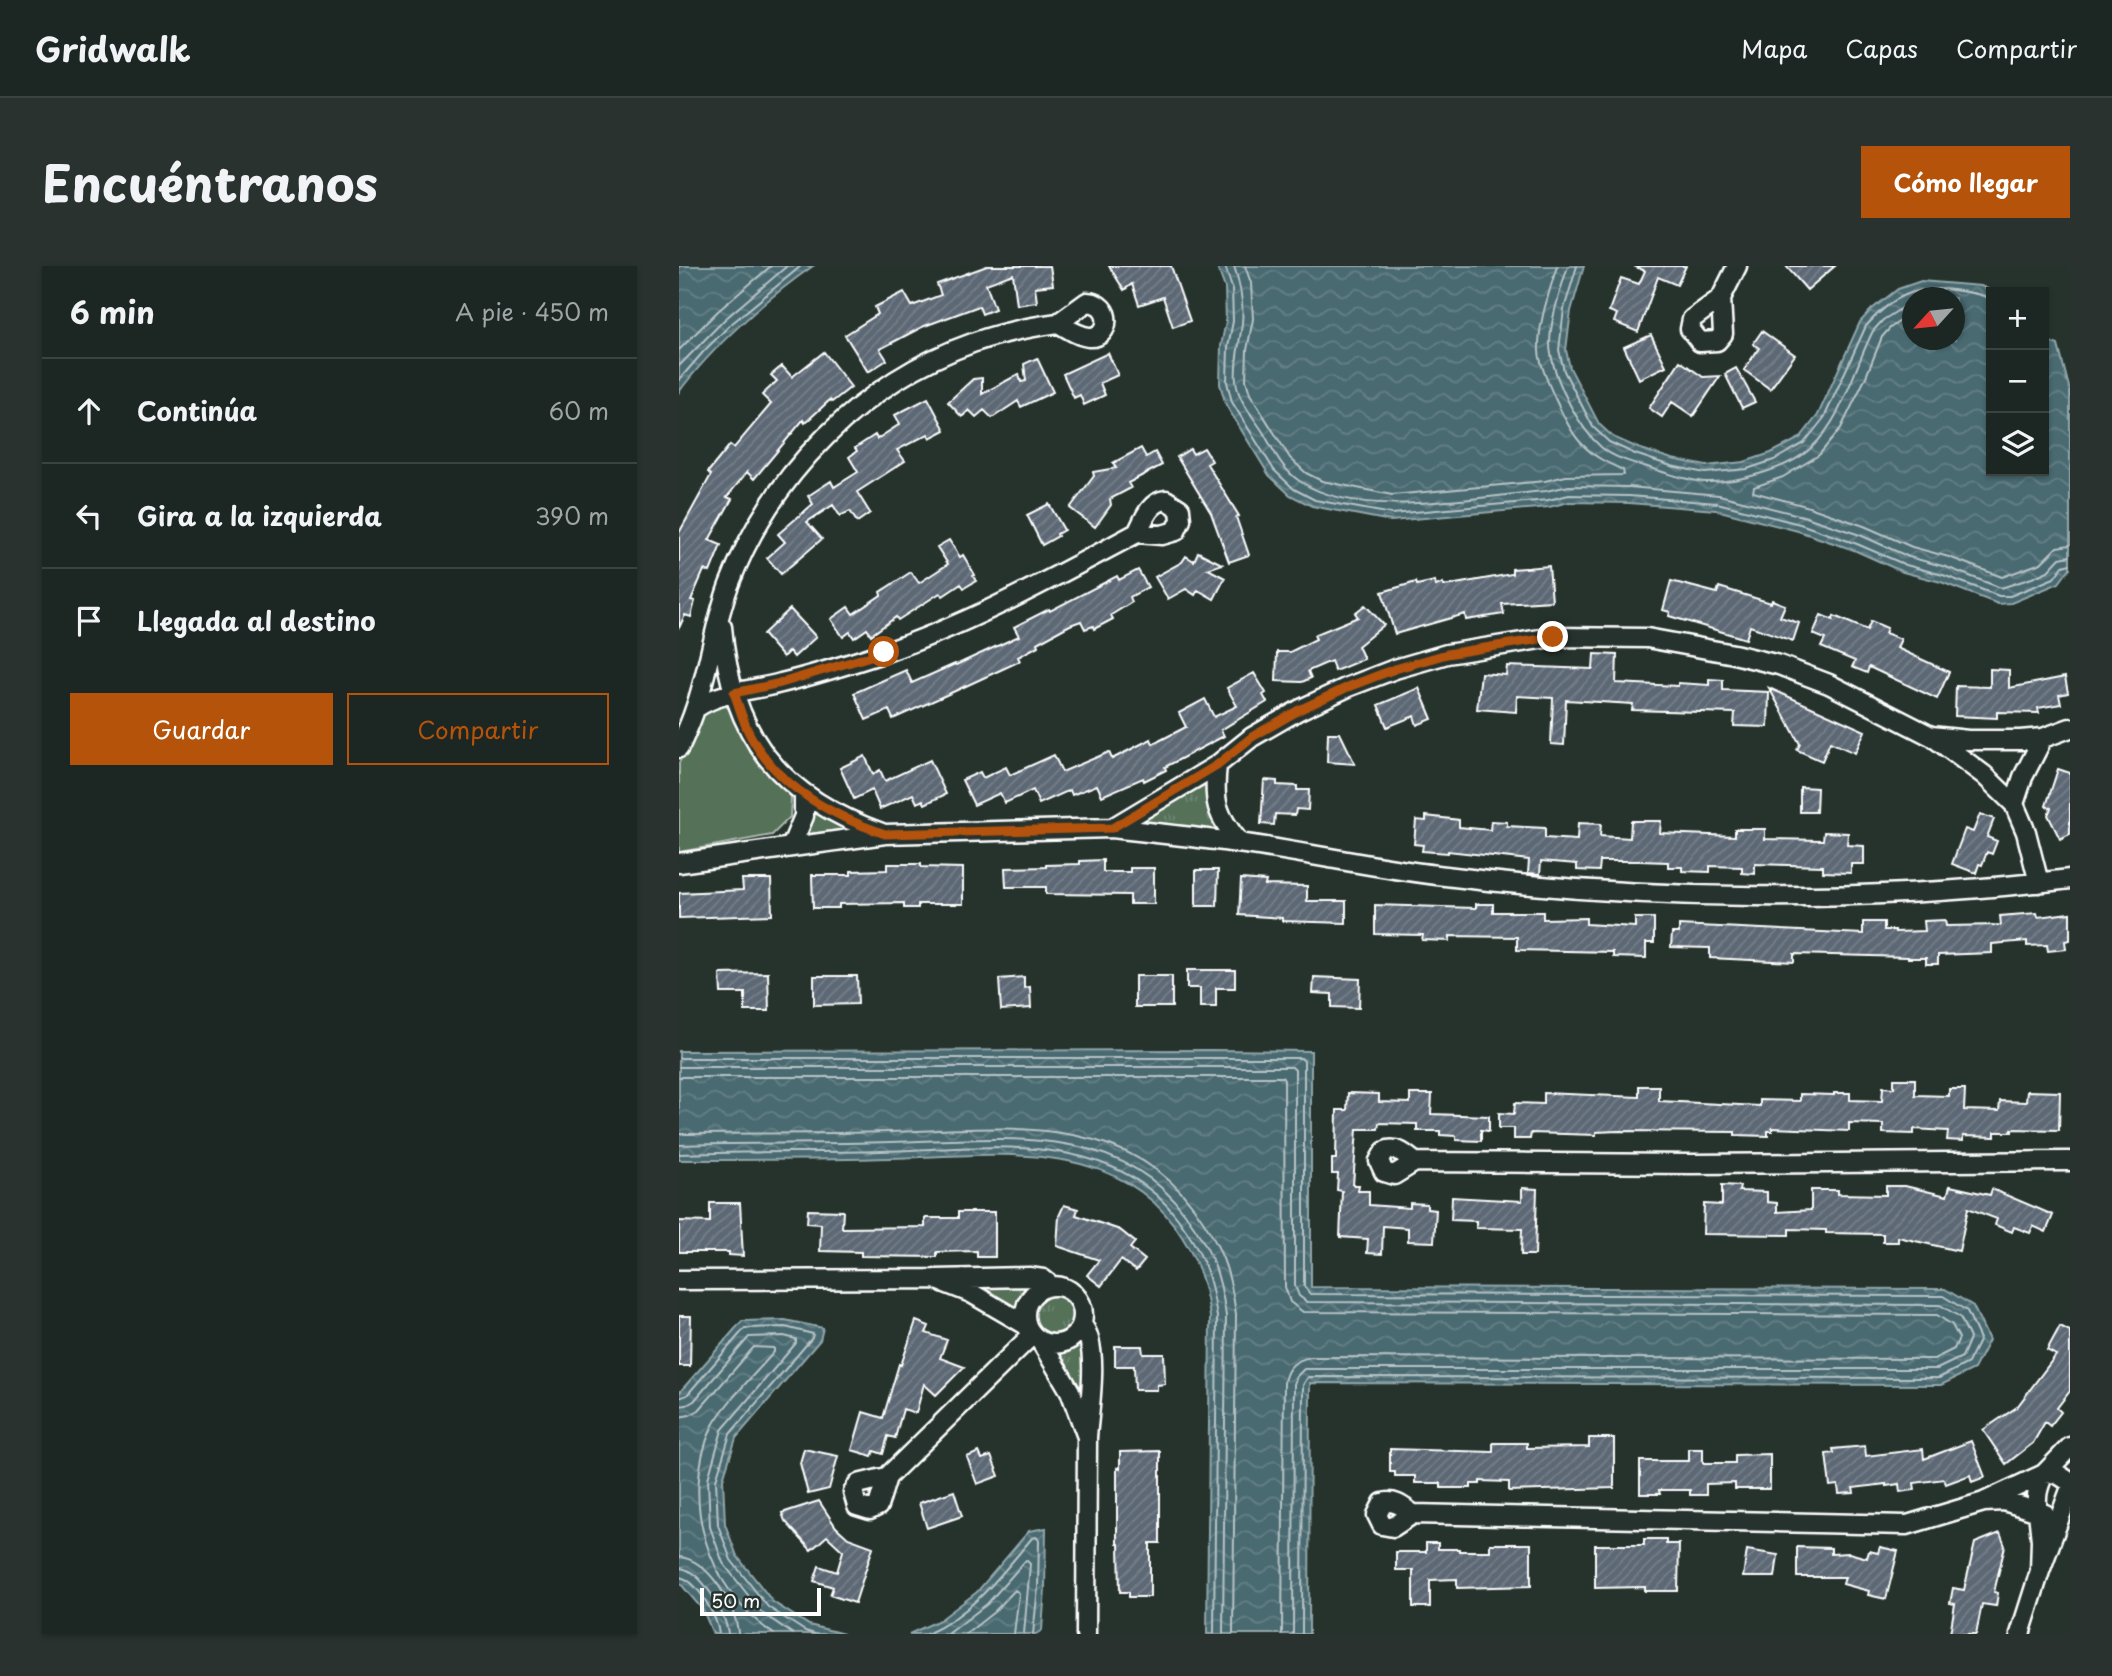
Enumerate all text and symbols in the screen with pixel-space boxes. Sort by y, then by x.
text: Gridwalk [35,23,191,73]
text: Mapa [1741,30,1807,66]
text: Capas [1845,30,1918,66]
text: Compartir [1956,30,2077,66]
text: Encuéntranos [42,145,378,219]
button: Cómo llegar [1861,146,2070,218]
north arrow [1902,287,1965,350]
map controls [1986,287,2049,476]
button: + [1986,287,2049,350]
text: 6 min [70,289,155,334]
text: A pie · 450 m [455,294,609,329]
button: − [1986,350,2049,413]
text: Continúa [137,391,257,430]
icon: ahead [70,392,108,430]
text: 60 m [549,393,609,428]
button: layers [1986,413,2049,476]
text: Gira a la izquierda [137,496,382,535]
icon: left [70,497,108,535]
text: 390 m [535,498,609,533]
text: Llegada al destino [137,601,376,640]
icon: arrive [70,602,108,640]
route end [1537,621,1568,652]
route start [868,636,899,667]
button: Guardar [70,693,333,765]
button: Compartir [347,693,609,765]
scale bar [700,1585,821,1617]
text: 50 m [711,1586,760,1614]

